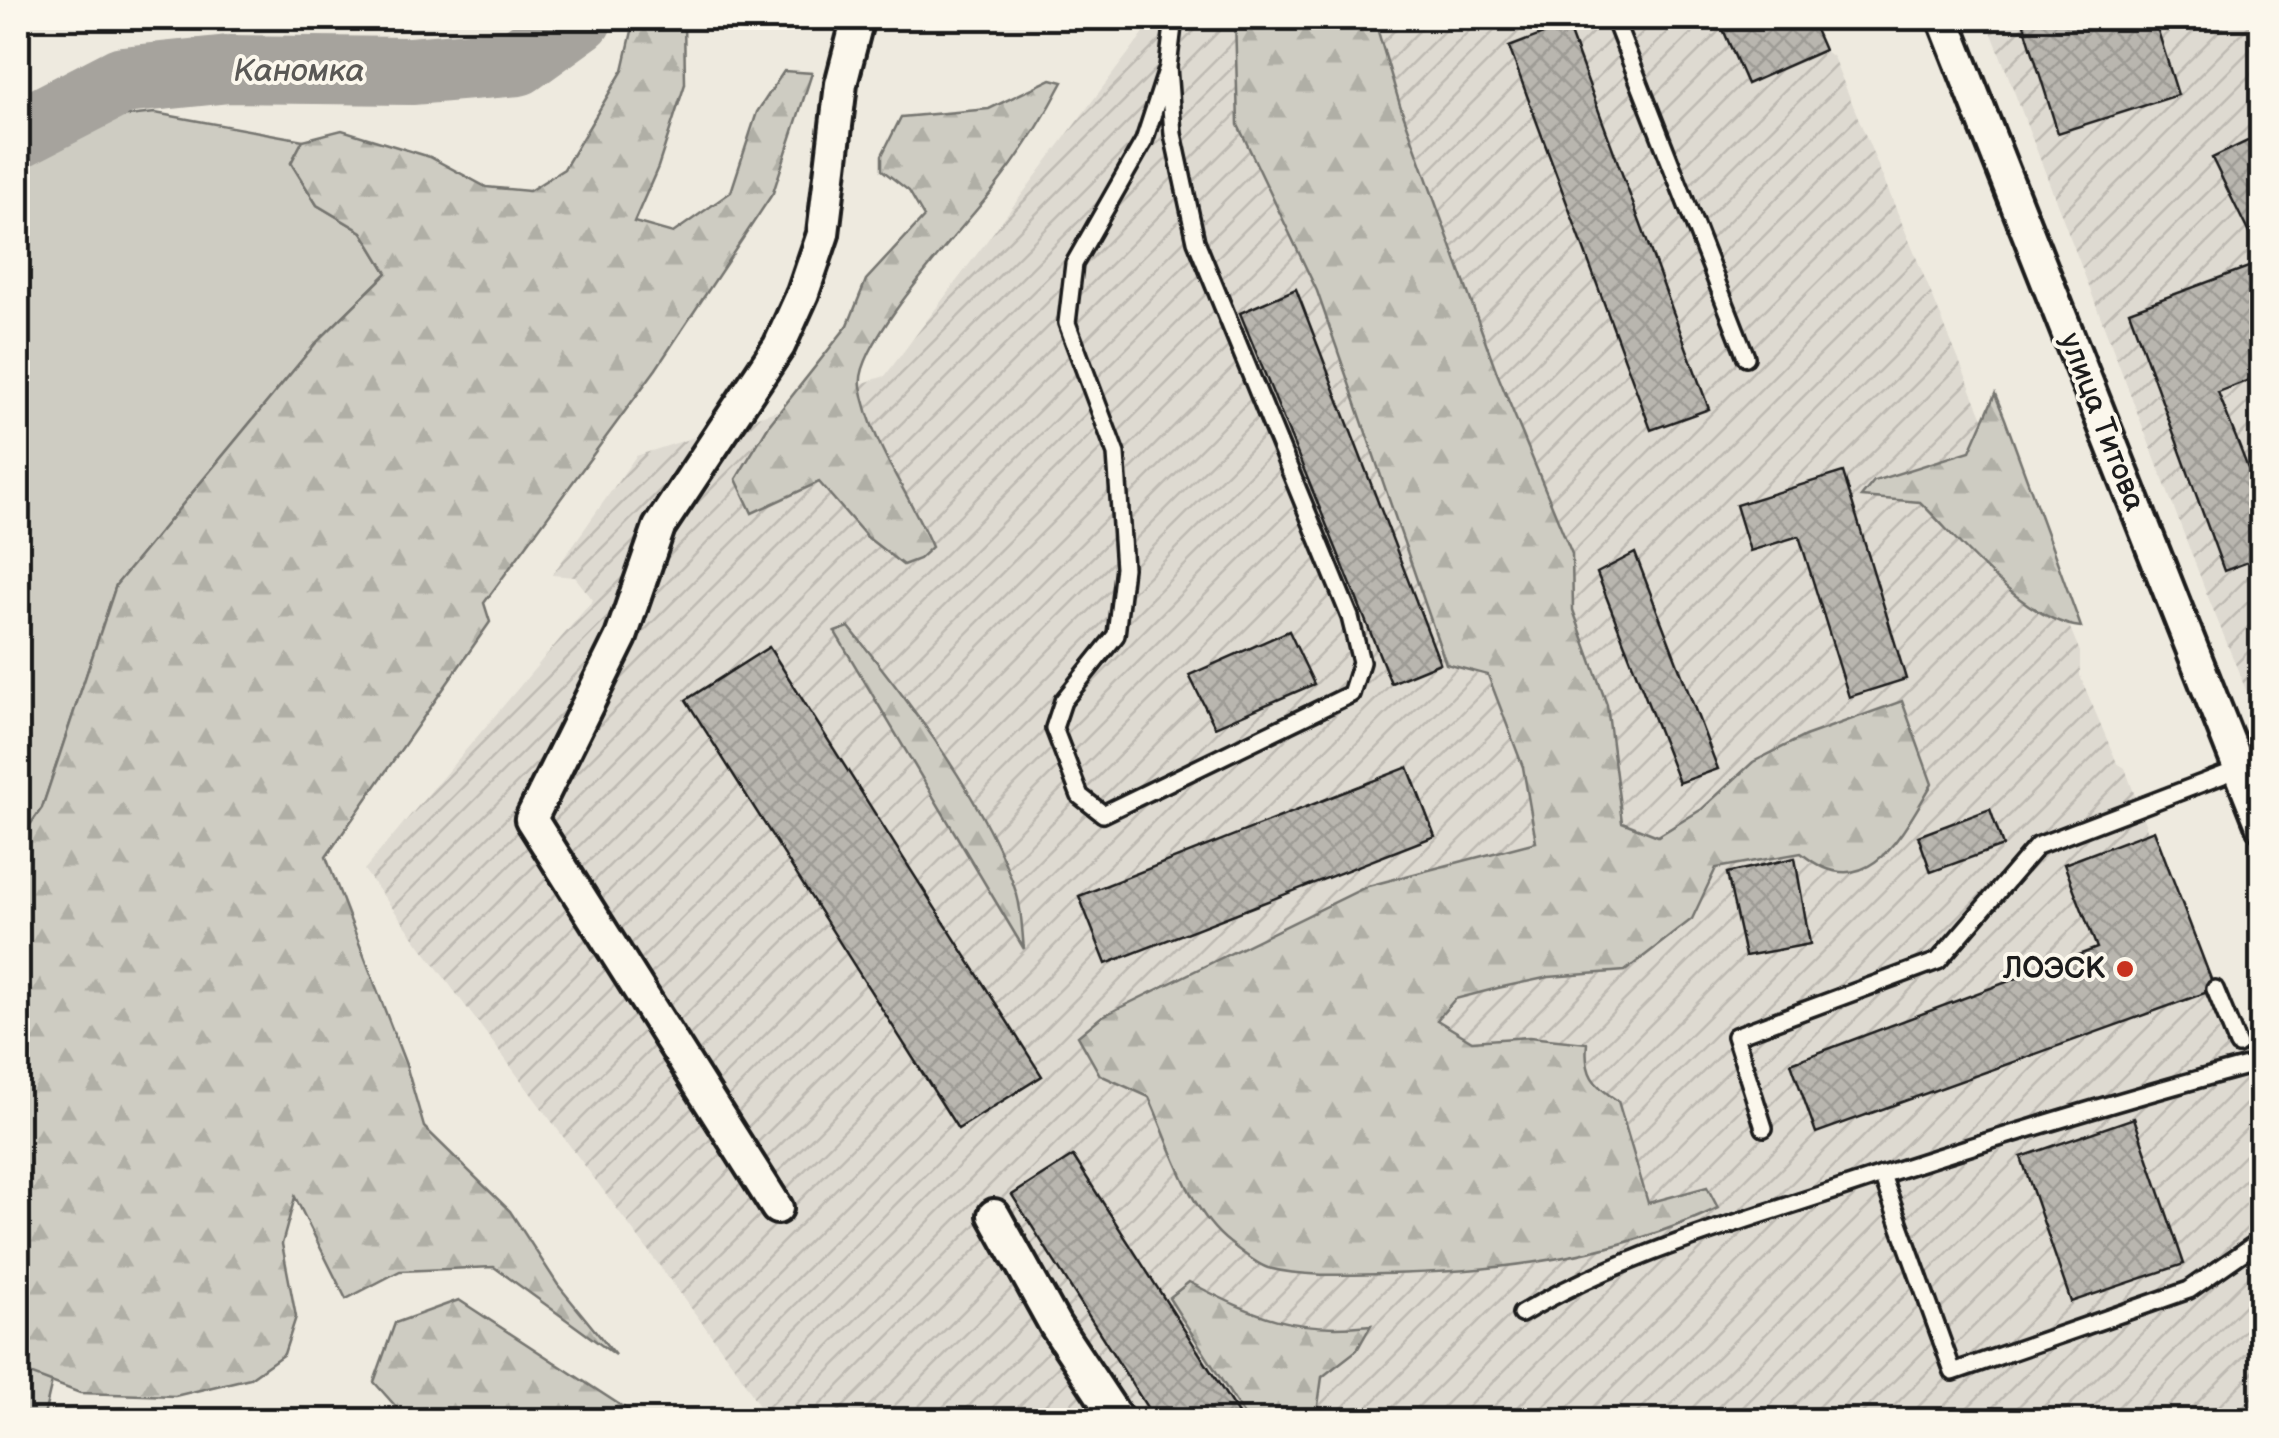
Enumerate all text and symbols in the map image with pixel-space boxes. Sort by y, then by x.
water label: Каномка [233,52,365,91]
street label: улица Титова [2052,328,2153,516]
place label: ЛОЭСК [2002,951,2106,987]
marker: ЛОЭСК [2114,958,2136,980]

